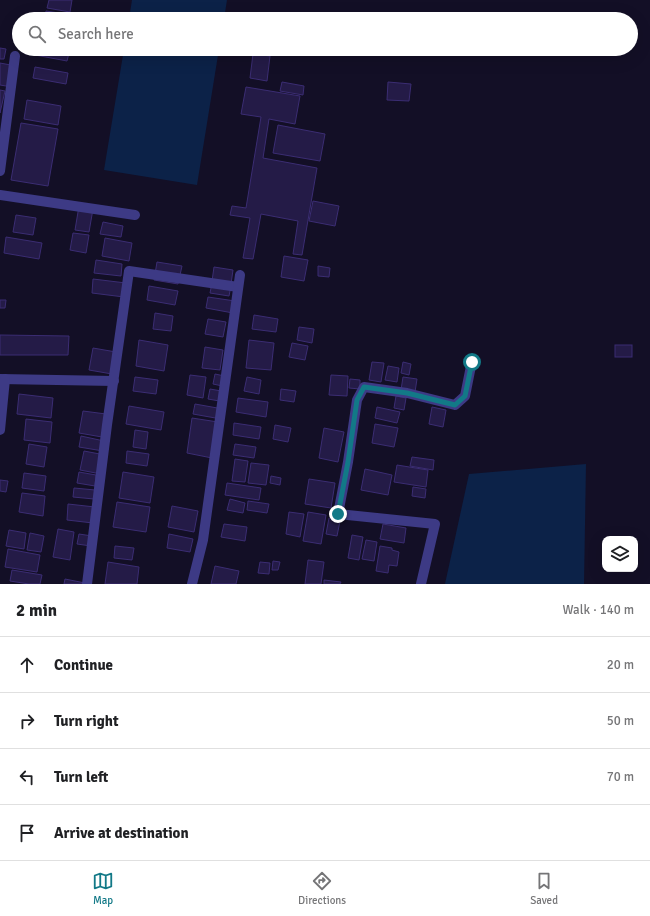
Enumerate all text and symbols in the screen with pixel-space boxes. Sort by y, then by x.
search box [12,12,638,56]
icon: search [26,23,48,45]
text: Search here [58,25,134,43]
route start [463,353,481,371]
route end [329,505,347,523]
map controls [602,536,638,572]
button: layers [602,536,638,572]
text: 2 min [16,600,57,621]
text: Walk · 140 m [563,602,634,618]
icon: ahead [16,654,38,676]
text: Continue [54,656,113,674]
text: 20 m [607,657,634,673]
icon: right [16,710,38,732]
text: Turn right [54,712,119,730]
text: 50 m [607,713,634,729]
icon: left [16,766,38,788]
text: Turn left [54,768,108,786]
text: 70 m [607,769,634,785]
icon: arrive [16,822,38,844]
text: Arrive at destination [54,824,189,842]
tab: Map [92,870,114,907]
tab: Directions [298,870,346,907]
tab: Saved [530,870,558,907]

